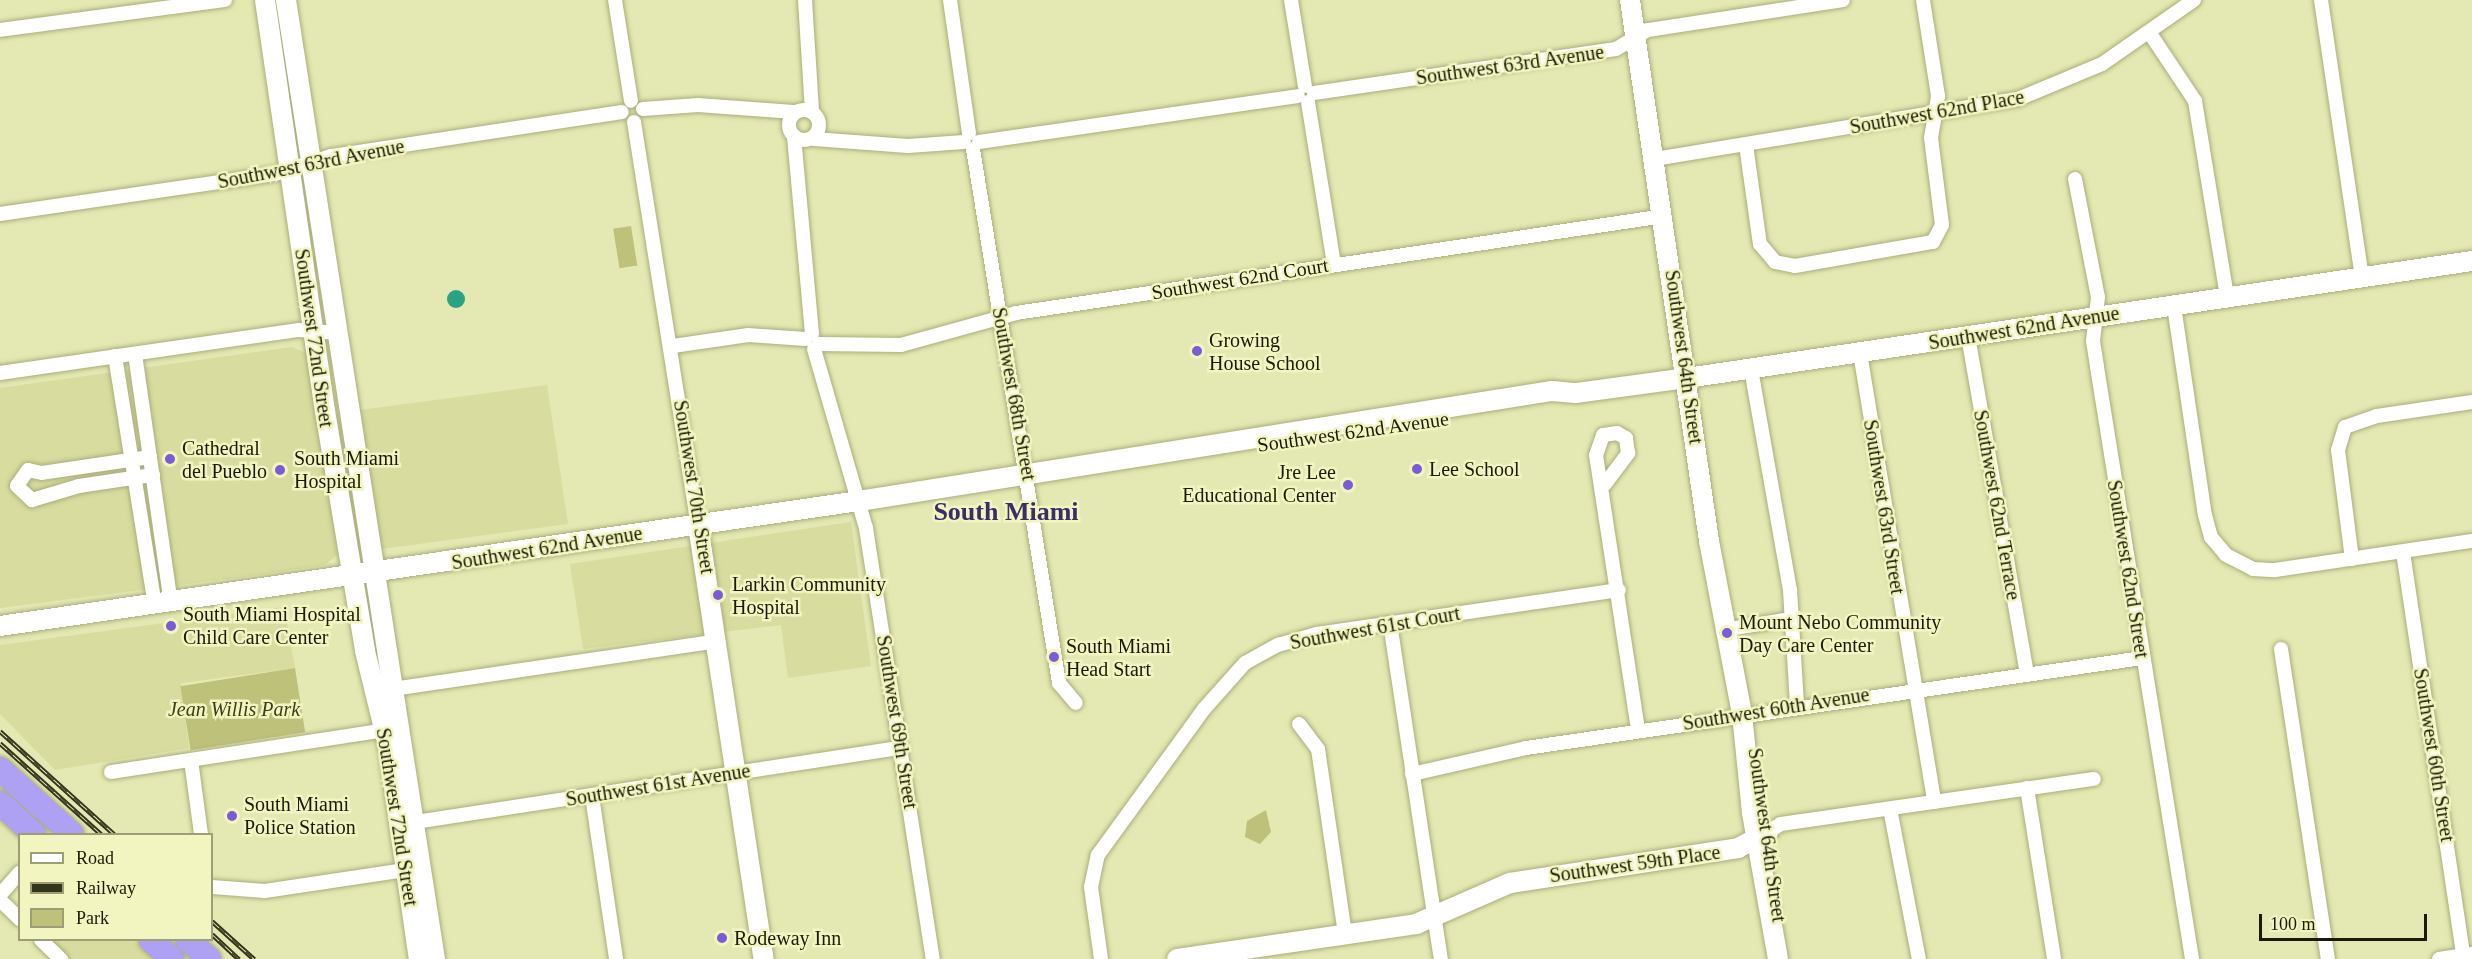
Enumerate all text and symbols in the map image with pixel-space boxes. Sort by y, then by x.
street label: Southwest 63rd Avenue [1414,40,1606,90]
street label: Southwest 62nd Place [1848,85,2026,139]
street label: Southwest 63rd Avenue [215,134,407,194]
street label: Southwest 72nd Street [290,247,338,429]
street label: Southwest 62nd Court [1150,253,1330,305]
street label: Southwest 64th Street [1660,268,1708,446]
street label: Southwest 62nd Avenue [1926,301,2122,355]
street label: Southwest 68th Street [987,305,1041,483]
place label: Growing House School [1209,328,1321,375]
marker: Growing House School [1190,344,1204,358]
street label: Southwest 70th Street [668,398,720,576]
street label: Southwest 62nd Avenue [1255,407,1451,457]
street label: Southwest 62nd Terrace [1968,408,2026,602]
street label: Southwest 63rd Street [1858,418,1910,596]
place label: Cathedral del Pueblo [182,436,267,483]
place label: South Miami Hospital [294,446,399,493]
marker: Cathedral del Pueblo [163,452,177,466]
place label: Lee School [1429,457,1520,481]
marker: South Miami Hospital [271,461,289,479]
place label: Jre Lee Educational Center [1182,461,1336,508]
marker: Lee School [1410,462,1424,476]
marker: Jre Lee Educational Center [1341,478,1355,492]
street label: Southwest 62nd Street [2102,478,2154,660]
district label: South Miami [933,496,1079,528]
street label: Southwest 62nd Avenue [449,521,645,575]
place label: Larkin Community Hospital [732,572,886,619]
marker: Larkin Community Hospital [709,586,727,604]
street label: Southwest 61st Court [1288,601,1462,655]
place label: South Miami Hospital Child Care Center [183,602,361,649]
place label: Mount Nebo Community Day Care Center [1739,610,1941,657]
marker: South Miami Hospital Child Care Center [164,619,178,633]
marker: Mount Nebo Community Day Care Center [1720,626,1734,640]
street label: Southwest 69th Street [871,633,923,811]
place label: South Miami Head Start [1066,634,1171,681]
marker: South Miami Head Start [1047,650,1061,664]
street label: Southwest 60th Street [2408,666,2460,844]
street label: Southwest 60th Avenue [1680,682,1872,736]
park label: Jean Willis Park [168,697,300,721]
street label: Southwest 72nd Street [371,726,423,908]
street label: Southwest 64th Street [1743,746,1791,924]
street label: Southwest 61st Avenue [564,758,752,812]
place label: South Miami Police Station [244,792,356,839]
marker: South Miami Police Station [225,809,239,823]
legend [18,833,213,941]
street label: Southwest 59th Place [1548,840,1722,888]
text: Road [76,848,114,868]
text: Railway [76,878,136,898]
scale bar [2262,902,2430,940]
text: Park [76,908,109,928]
text: 100 m [2270,914,2316,934]
place label: Rodeway Inn [734,926,841,950]
marker: Rodeway Inn [715,931,729,945]

